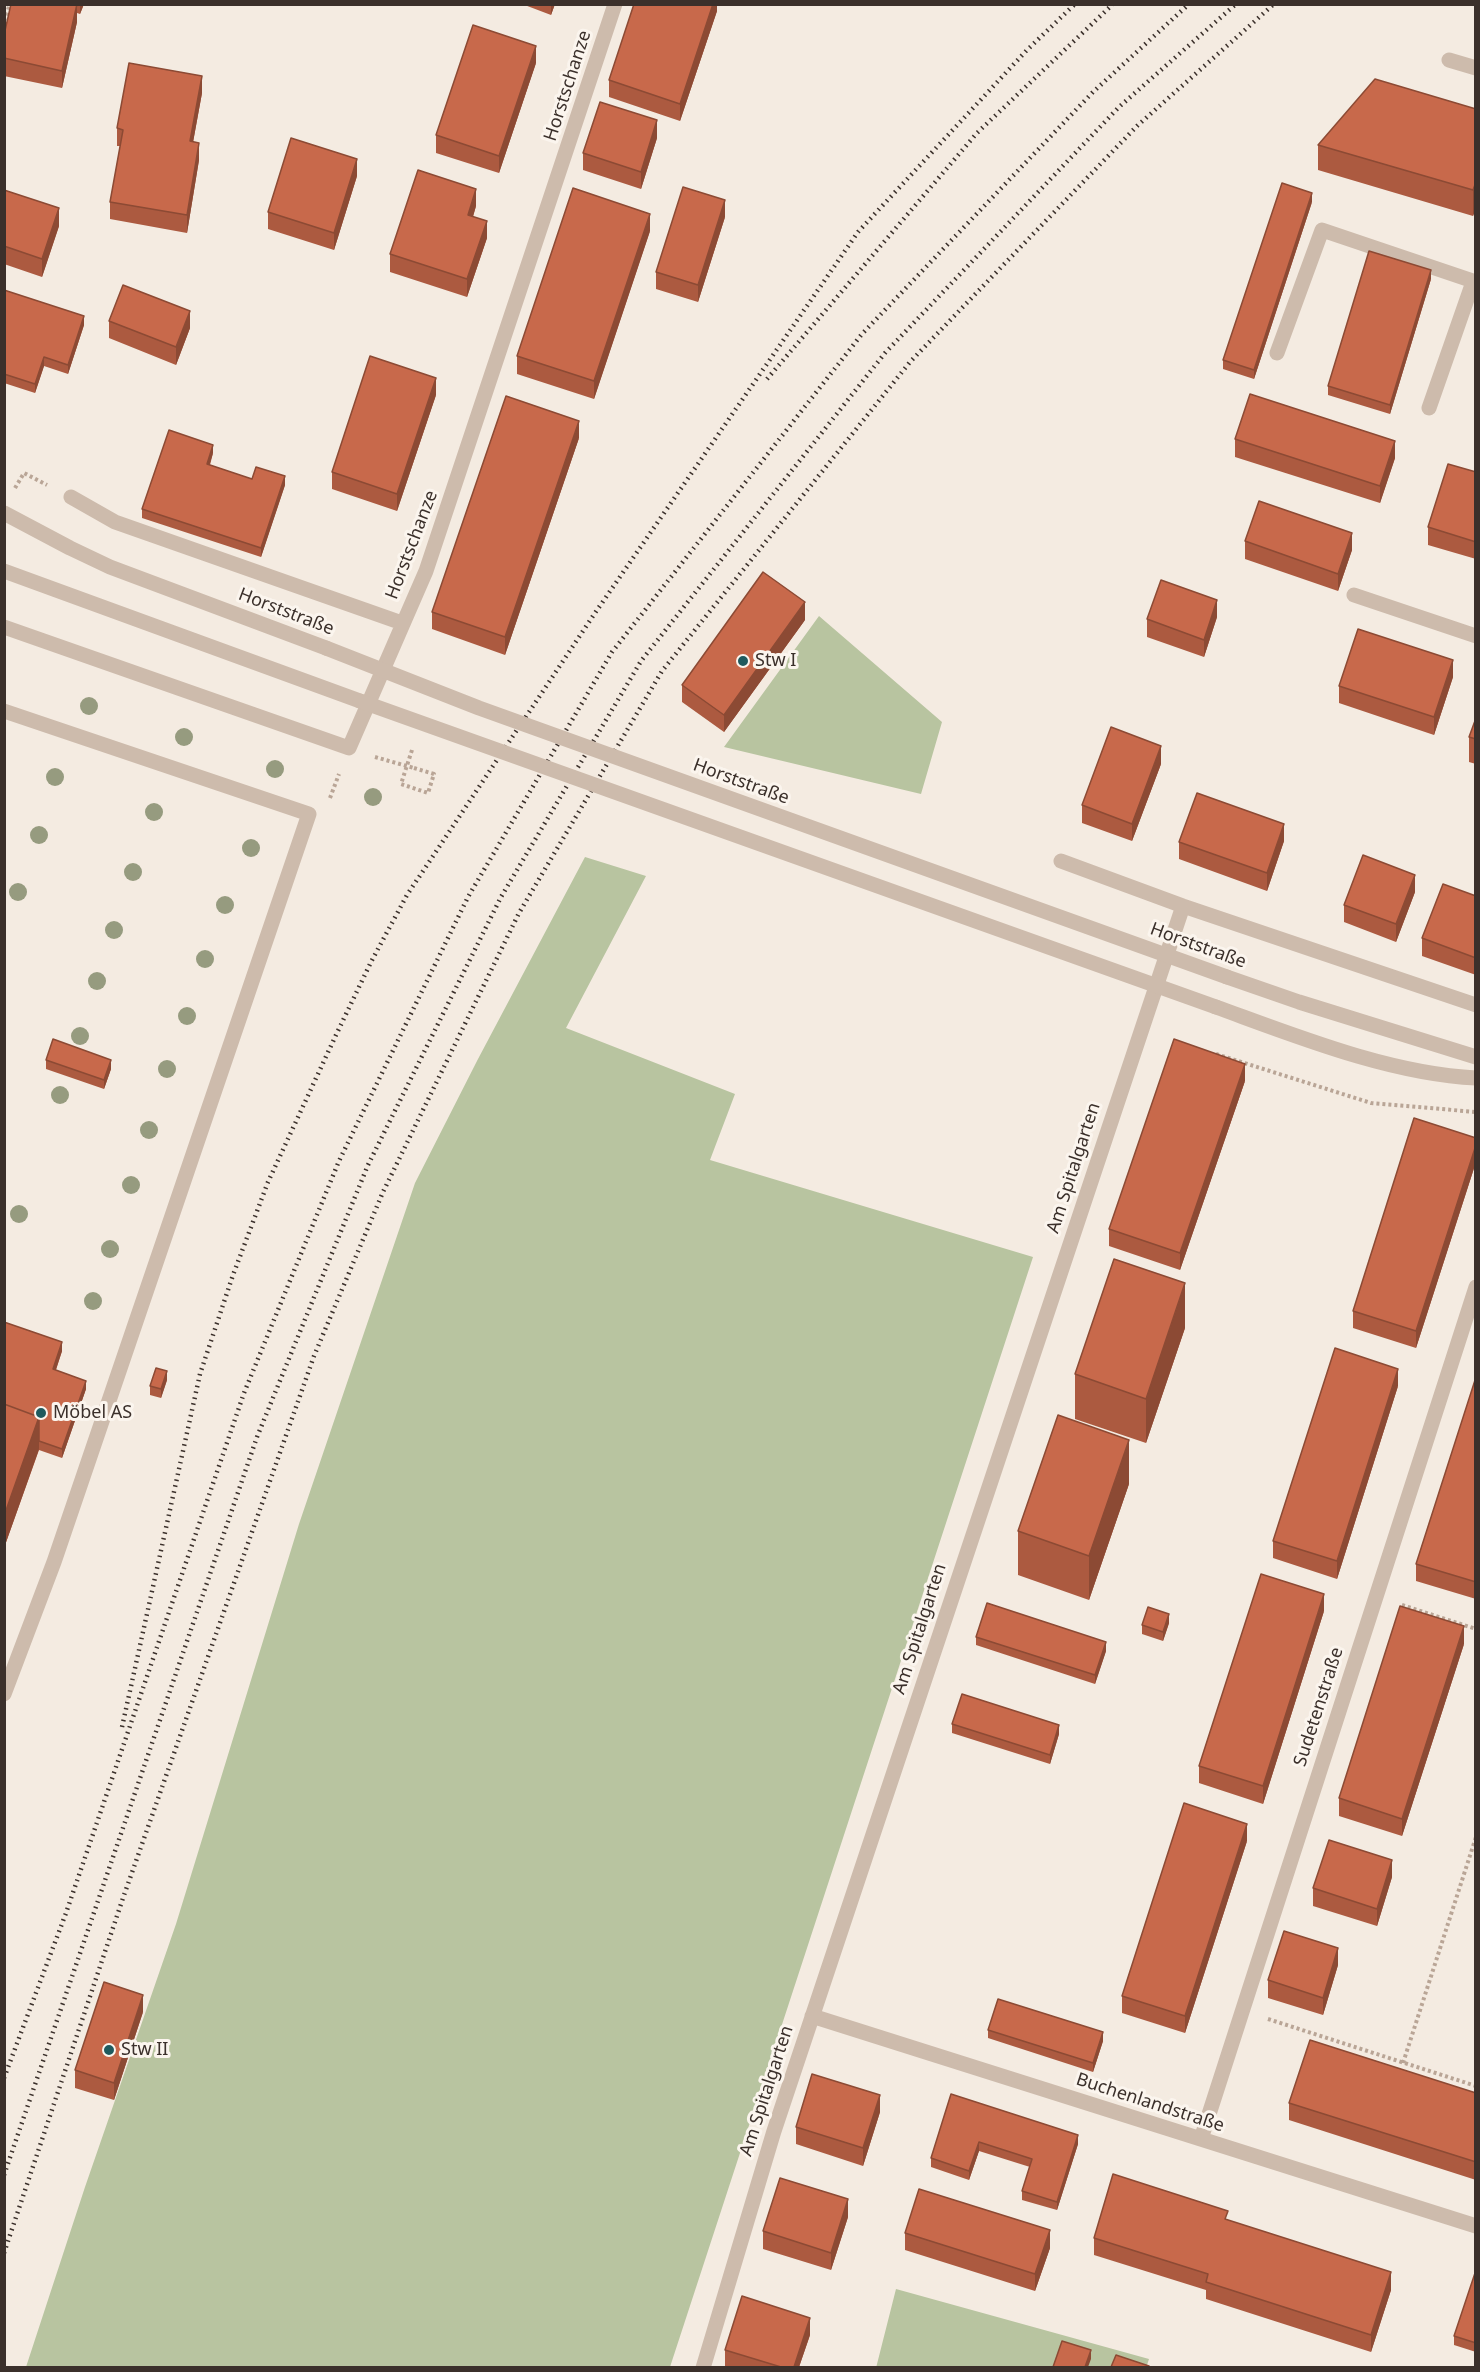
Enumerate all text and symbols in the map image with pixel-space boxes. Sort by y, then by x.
street label: Horstschanze [540,28,596,144]
street label: Horstschanze [381,487,443,603]
street label: Horststraße [235,584,337,640]
place label: Stw I [755,650,796,672]
marker: Stw I [736,654,750,668]
street label: Horststraße [690,755,792,809]
street label: Horststraße [1147,919,1249,973]
street label: Am Spitalgarten [1043,1100,1105,1236]
place label: Möbel AS [53,1402,132,1424]
marker: Möbel AS [34,1406,48,1420]
street label: Am Spitalgarten [889,1561,951,1697]
street label: Sudetenstraße [1290,1645,1348,1769]
street label: Am Spitalgarten [736,2023,798,2159]
place label: Stw II [121,2039,168,2061]
marker: Stw II [102,2043,116,2057]
street label: Buchenlandstraße [1073,2069,1227,2137]

